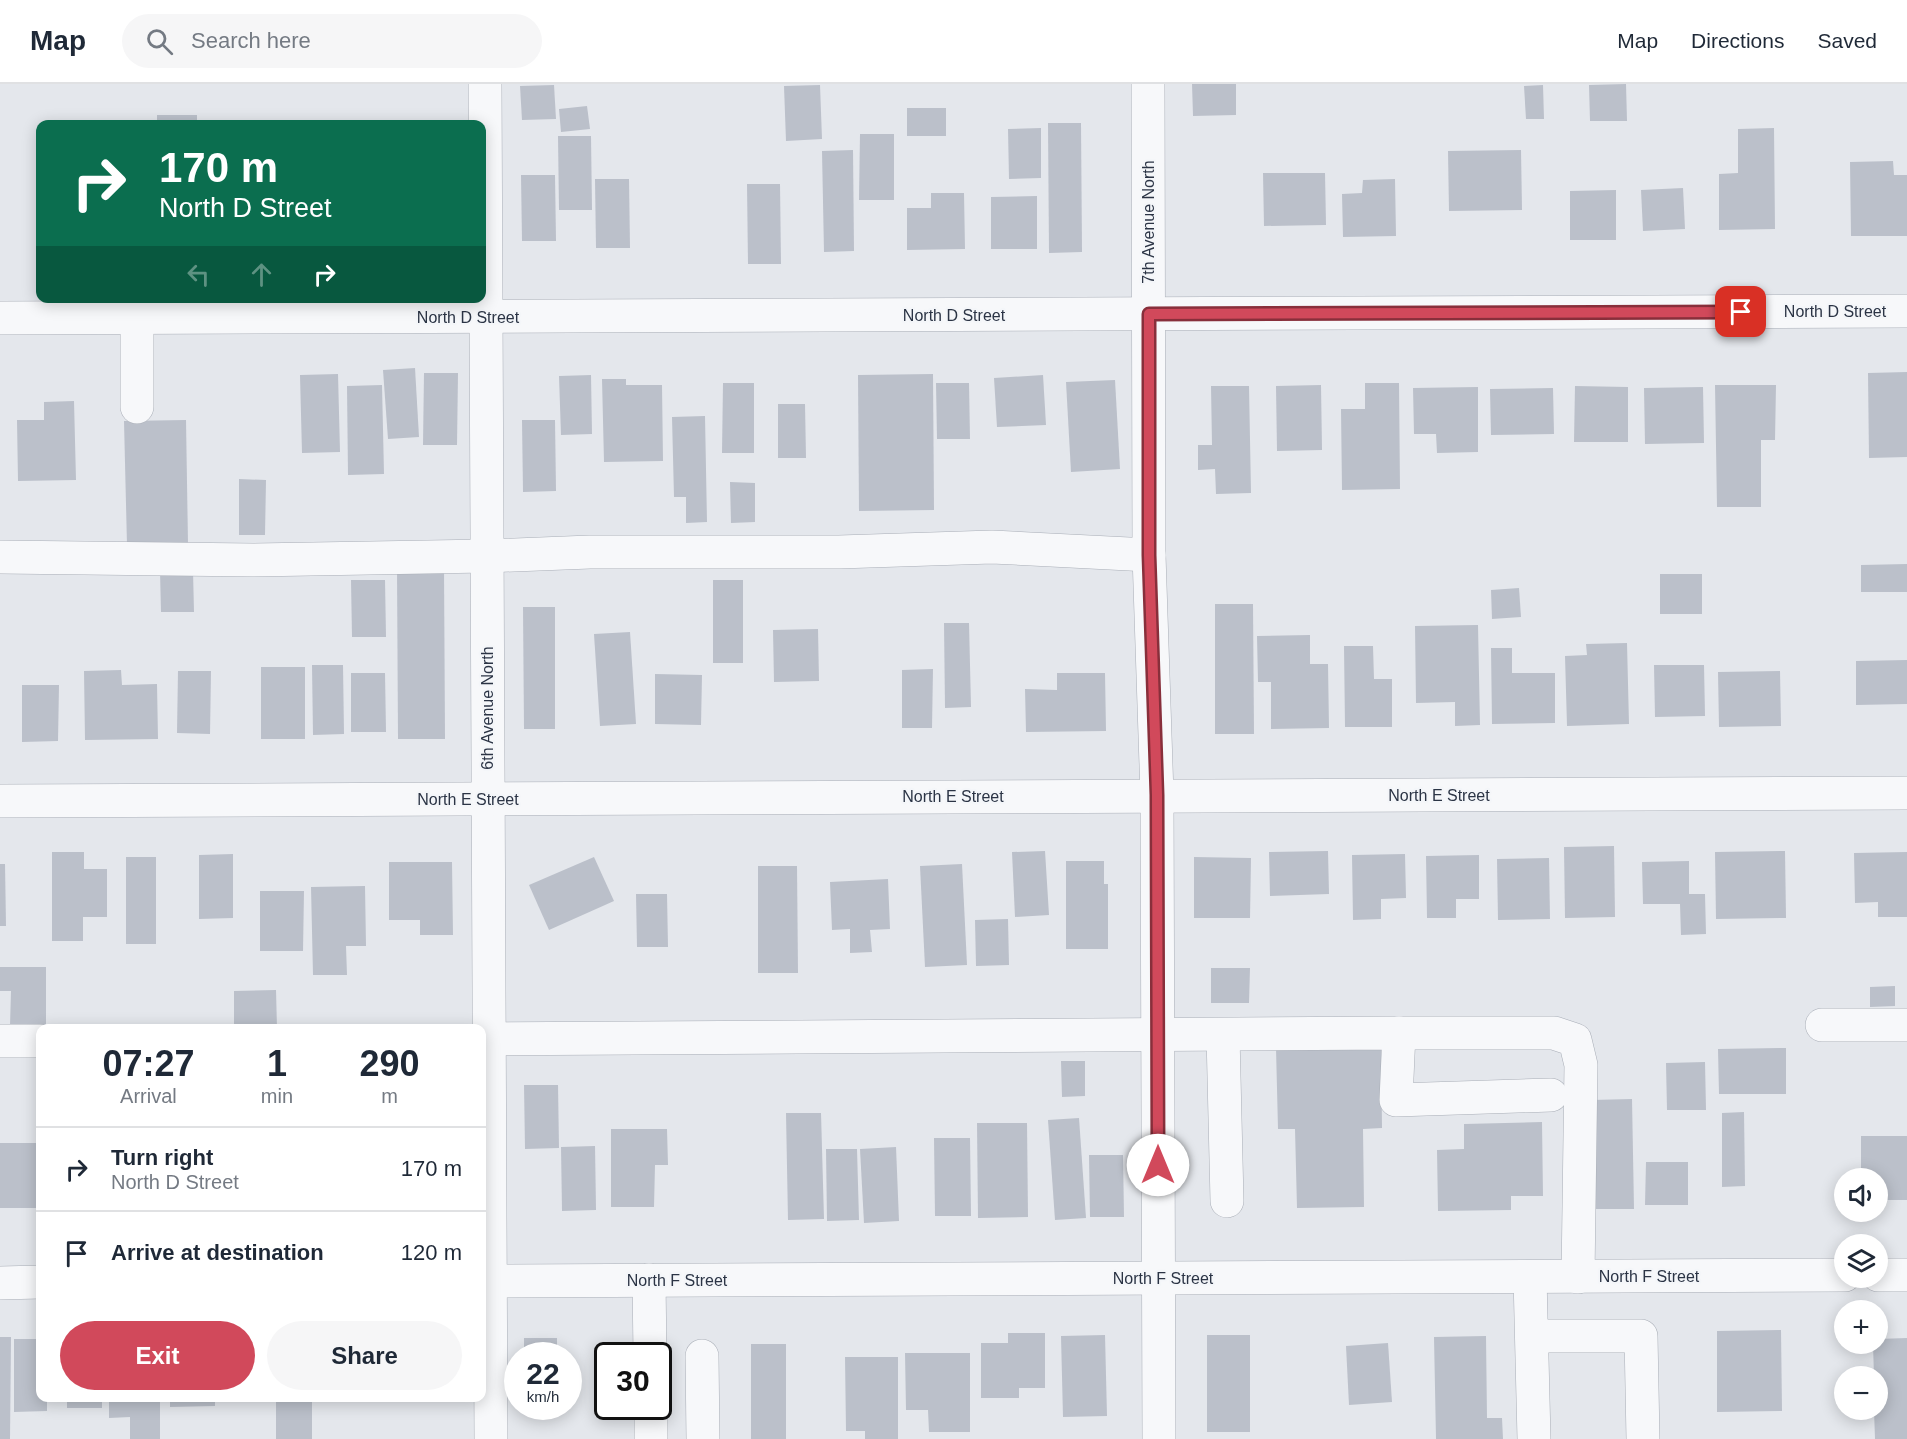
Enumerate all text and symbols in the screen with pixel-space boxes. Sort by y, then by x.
search box [122,14,542,68]
text: Map [30,25,86,56]
icon: search [143,25,176,58]
text: Search here [191,28,311,53]
text: Map [1617,29,1658,52]
text: Directions [1691,29,1784,52]
text: Saved [1817,29,1877,52]
icon: right [60,144,138,222]
text: 170 m [159,144,278,191]
street label: 7th Avenue North [1140,160,1157,284]
text: North D Street [159,193,332,223]
icon: left [182,258,215,291]
icon: ahead [245,258,278,291]
icon: right [308,258,341,291]
pin [1715,286,1766,337]
icon: arrive [1724,295,1757,328]
street label: North D Street [1784,303,1887,320]
street label: North D Street [903,307,1006,324]
street label: North D Street [417,309,520,326]
street label: 6th Avenue North [479,646,496,770]
street label: North E Street [1388,787,1490,804]
street label: North E Street [902,788,1004,805]
street label: North E Street [417,791,519,808]
text: 07:27 [102,1043,194,1084]
text: 1 [267,1043,287,1084]
text: 290 [359,1043,420,1084]
text: Arrival [120,1085,177,1107]
text: min [261,1085,293,1107]
text: m [381,1085,398,1107]
position arrow [1126,1133,1190,1197]
text: Turn right [111,1145,213,1170]
icon: right [60,1153,93,1186]
text: 170 m [401,1156,462,1181]
map controls [1834,1168,1888,1420]
button: sound [1834,1168,1888,1222]
text: North D Street [111,1171,239,1193]
button: layers [1834,1234,1888,1288]
icon: arrive [60,1237,93,1270]
text: Arrive at destination [111,1240,324,1265]
text: 120 m [401,1240,462,1265]
street label: North F Street [1599,1268,1700,1285]
street label: North F Street [1113,1270,1214,1287]
street label: North F Street [627,1272,728,1289]
button: + [1834,1300,1888,1354]
button: Exit [60,1321,255,1390]
button: Share [267,1321,462,1390]
speed limit sign: 30 [594,1342,672,1420]
text: 22 [526,1357,560,1390]
button: − [1834,1366,1888,1420]
text: km/h [527,1388,559,1405]

